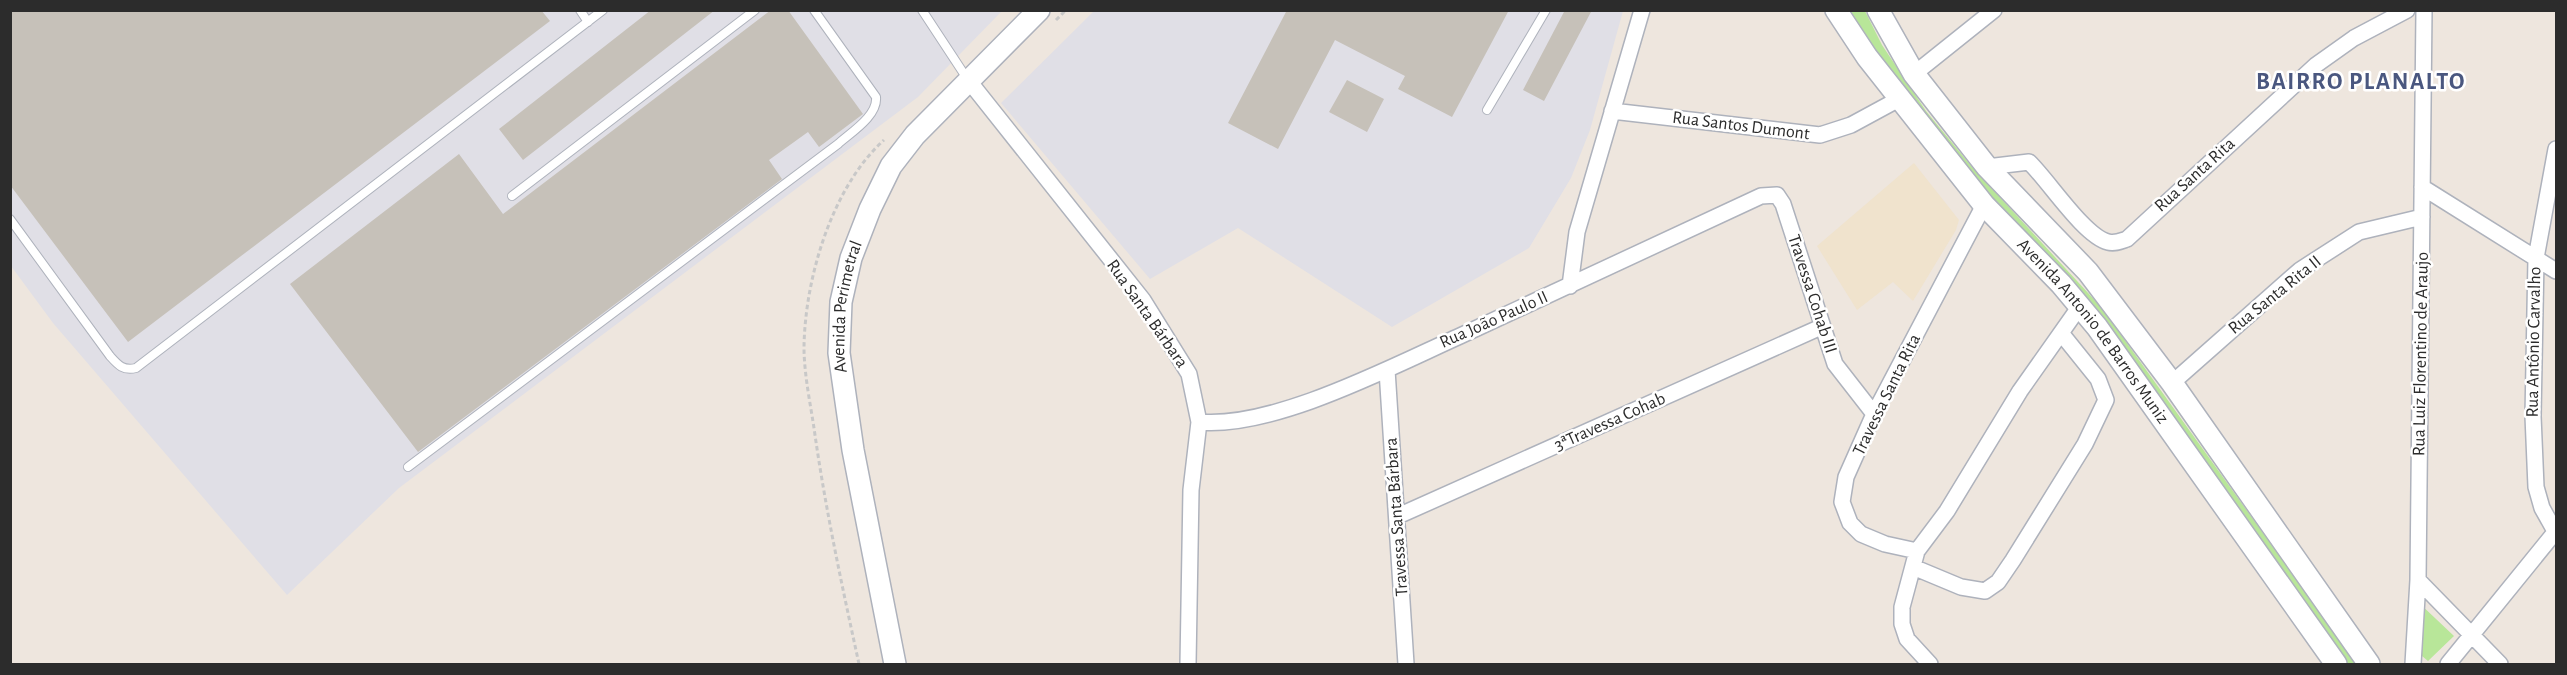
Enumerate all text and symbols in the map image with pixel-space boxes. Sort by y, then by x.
district label: BAIRRO PLANALTO [2256,70,2466,94]
street label: Rua Santos Dumont [1671,109,1811,143]
street label: Rua Santa Rita [2151,134,2239,216]
street label: Travessa Cohab III [1784,232,1840,356]
street label: Avenida Antonio de Barros Muniz [2013,235,2172,427]
street label: Avenida Perimetral [830,238,866,374]
street label: Rua Luiz Florentino de Araujo [2410,251,2432,456]
street label: Rua Santa Rita II [2225,252,2325,338]
street label: Rua Santa Bárbara [1103,257,1191,371]
street label: Rua Antônio Carvalho [2524,266,2544,418]
street label: Rua João Paulo II [1437,288,1551,352]
street label: Travessa Santa Rita [1850,331,1924,459]
street label: 3ªTravessa Cohab [1552,389,1668,455]
street label: Travessa Santa Bárbara [1382,437,1412,597]

